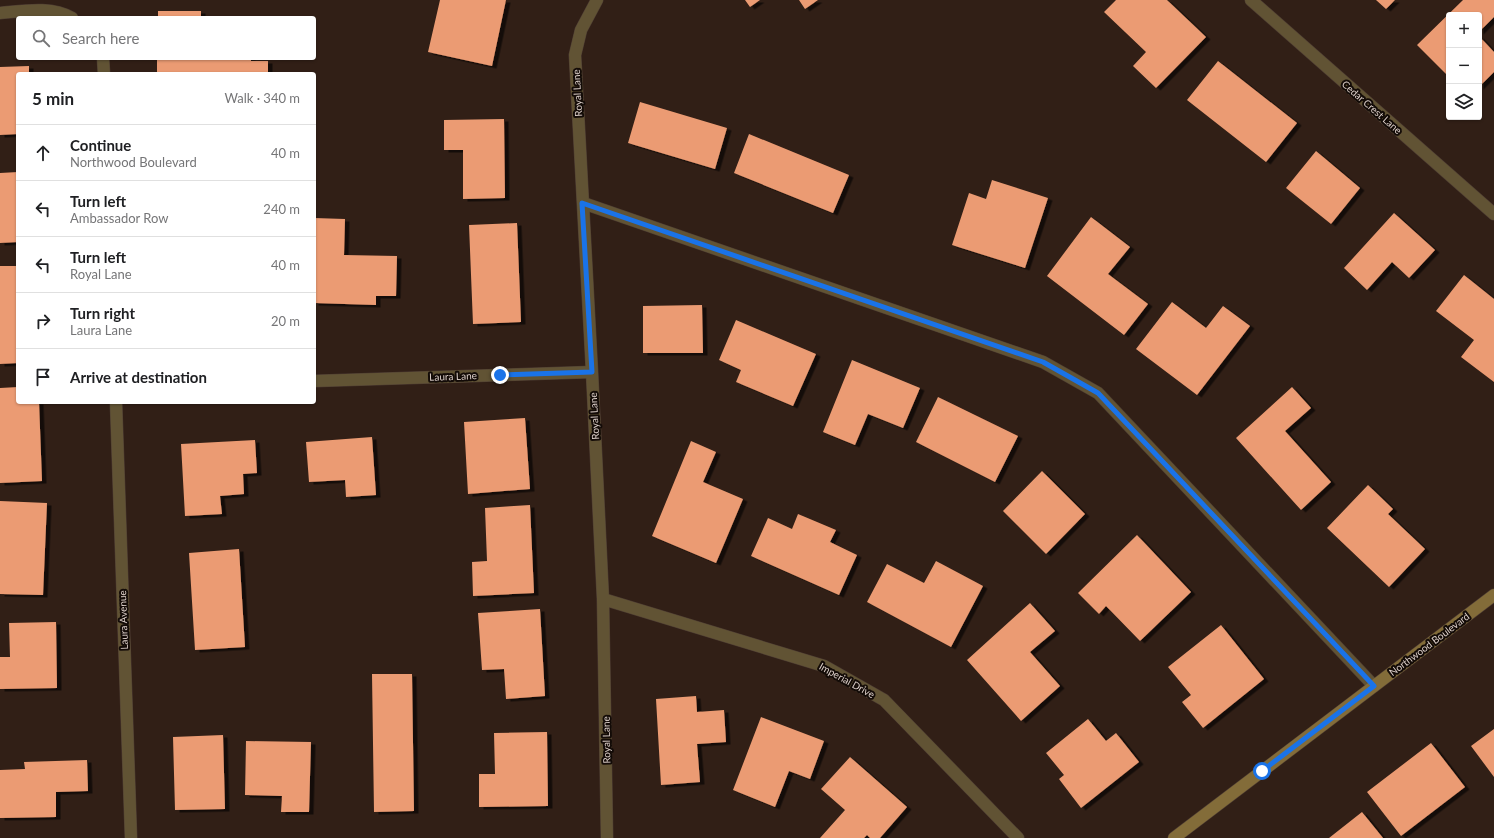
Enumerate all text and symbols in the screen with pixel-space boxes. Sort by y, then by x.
map controls [1446,12,1482,120]
button: + [1446,12,1482,48]
search box [16,16,316,60]
icon: search [30,27,52,49]
text: Search here [62,29,139,47]
button: − [1446,48,1482,84]
street label: Royal Lane [570,69,584,117]
street label: Cedar Crest Lane [1340,78,1404,136]
button: layers [1446,84,1482,120]
text: 5 min [32,88,74,109]
text: Walk · 340 m [224,90,300,106]
text: Continue [70,136,131,154]
icon: ahead [32,142,54,164]
text: 40 m [271,145,300,161]
text: Northwood Boulevard [70,154,197,170]
text: Turn left [70,192,126,210]
icon: left [32,198,54,220]
text: 240 m [263,201,300,217]
text: Ambassador Row [70,210,169,226]
text: Turn left [70,248,126,266]
icon: left [32,254,54,276]
text: 40 m [271,257,300,273]
text: Royal Lane [70,266,132,282]
text: Turn right [70,304,135,322]
icon: right [32,310,54,332]
text: 20 m [271,313,300,329]
text: Laura Lane [70,322,132,338]
icon: arrive [32,366,54,388]
route end [491,366,509,384]
text: Arrive at destination [70,368,207,386]
street label: Laura Lane [429,369,477,383]
street label: Royal Lane [587,392,601,440]
street label: Laura Avenue [116,590,130,650]
street label: Northwood Boulevard [1386,610,1472,678]
street label: Imperial Drive [817,660,877,700]
street label: Royal Lane [600,716,612,764]
route start [1253,762,1271,780]

